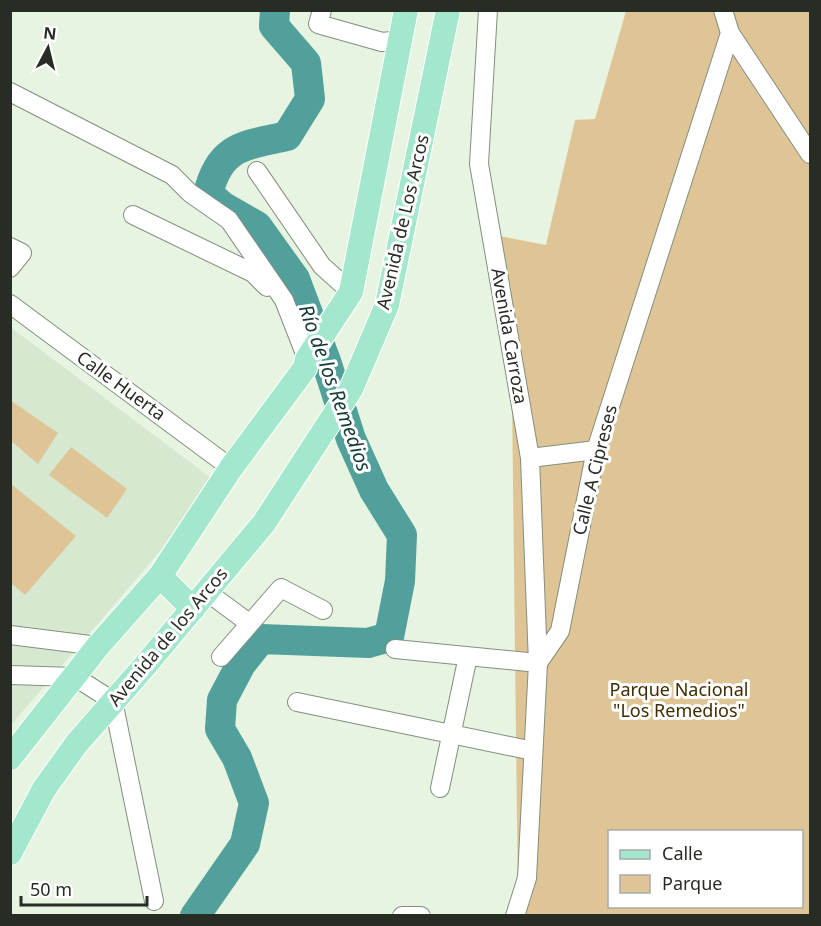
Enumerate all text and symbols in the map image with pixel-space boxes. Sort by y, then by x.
north arrow [18,18,78,78]
text: N [42,21,58,45]
street label: Avenida de Los Arcos [370,132,434,312]
street label: Avenida Carroza [486,266,534,406]
water label: Río de los Remedios [293,301,378,475]
street label: Calle Huerta [72,345,171,426]
street label: Calle A Cipreses [566,402,622,537]
street label: Avenida de los Arcos [102,562,232,711]
park label: Parque Nacional "Los Remedios" [610,677,748,722]
legend [608,830,803,908]
text: Calle [662,841,703,865]
scale bar [21,869,147,907]
text: Parque [662,871,722,895]
text: 50 m [30,877,72,901]

